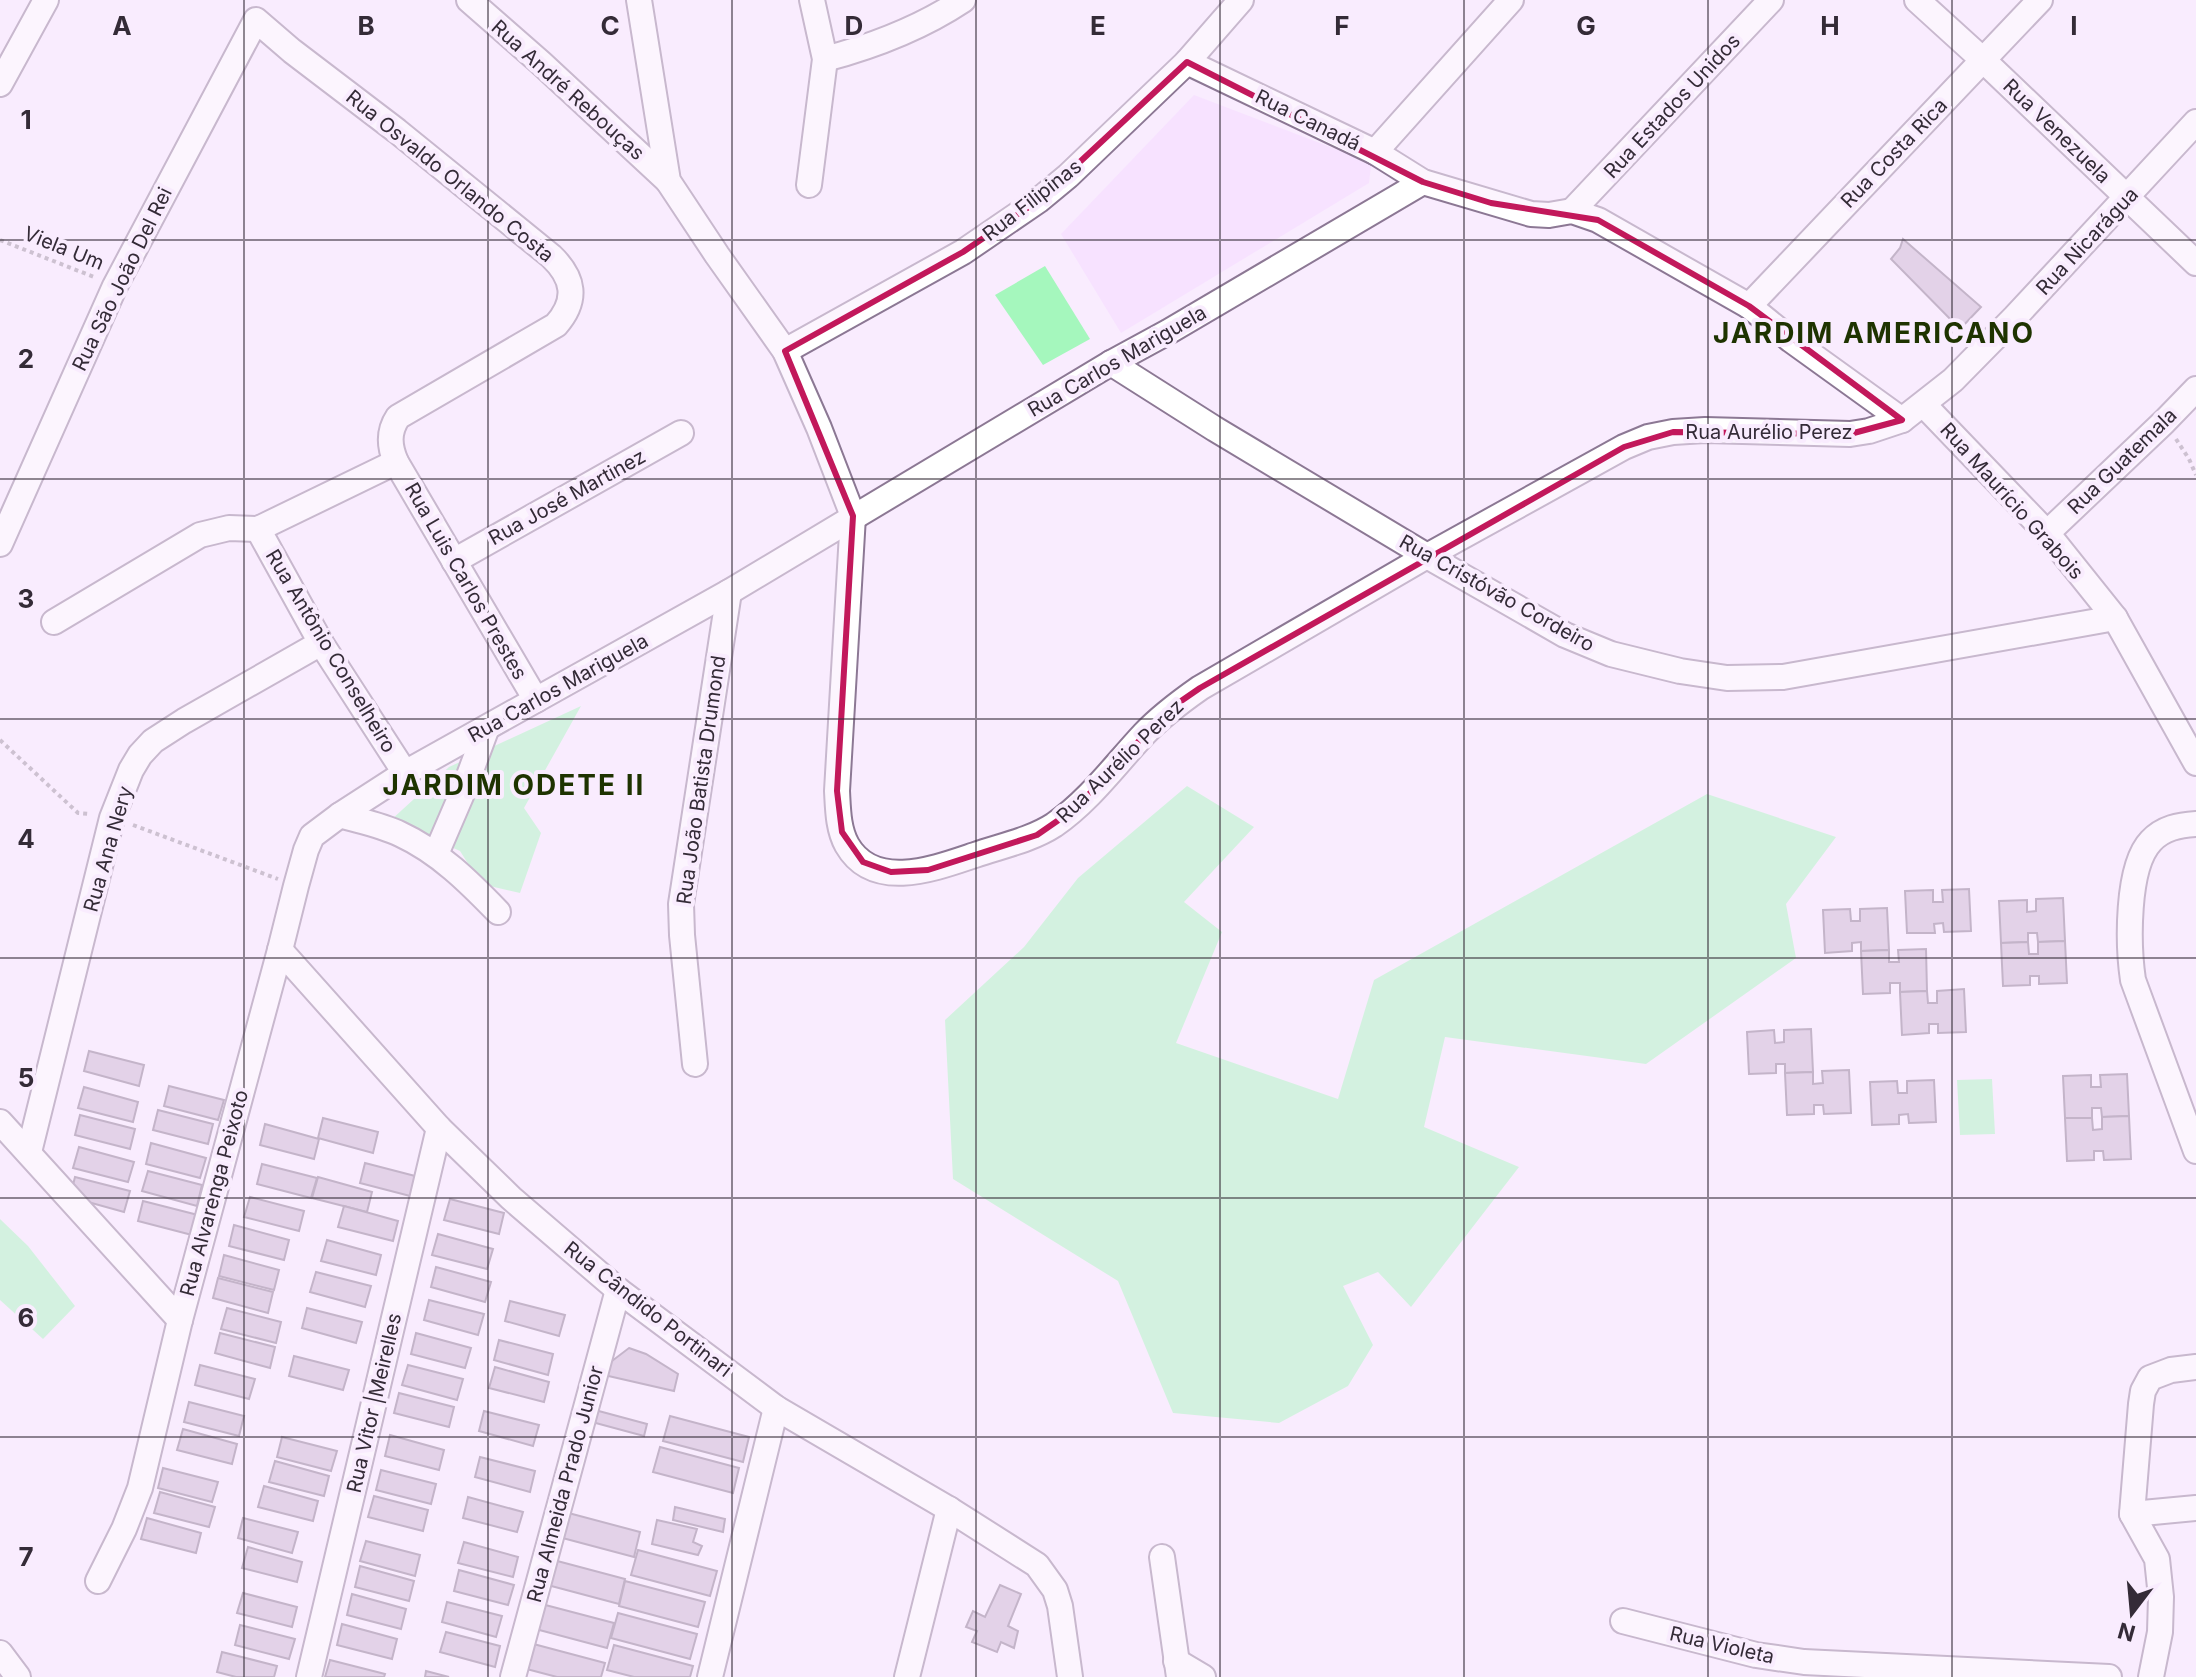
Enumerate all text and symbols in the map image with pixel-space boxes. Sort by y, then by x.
text: A [112,10,132,41]
text: B [357,10,375,41]
text: C [600,10,620,41]
text: D [845,10,863,41]
text: E [1090,10,1106,41]
text: F [1334,10,1350,41]
text: G [1576,10,1596,41]
text: H [1820,10,1840,41]
text: I [2070,10,2078,41]
street label: Rua André Rebouças [487,15,649,165]
street label: Rua Estados Unidos [1599,29,1745,183]
street label: Rua Venezuela [1998,74,2116,188]
street label: Rua Canadá [1252,84,1364,156]
street label: Rua Osvaldo Orlando Costa [341,85,559,267]
street label: Rua Costa Rica [1836,93,1952,213]
text: 1 [20,104,32,135]
street label: Rua Filipinas [978,154,1086,246]
street label: Rua Nicarágua [2031,182,2143,300]
street label: Rua São João Del Rei [67,183,177,375]
street label: Viela Um [20,221,108,275]
street label: Rua Carlos Mariguela [1024,300,1210,422]
district label: JARDIM AMERICANO [1713,316,2035,350]
text: 2 [18,343,34,374]
street label: Rua Guatemala [2062,403,2182,519]
street label: Rua Maurício Grabois [1935,418,2089,584]
street label: Rua Aurélio Perez [1685,420,1853,444]
street label: Rua José Martinez [484,444,650,550]
street label: Rua Luis Carlos Prestes [400,478,532,684]
street label: Rua Cristóvão Cordeiro [1395,529,1599,657]
street label: Rua Antônio Conselheiro [261,545,401,757]
text: 3 [18,583,34,614]
street label: Rua Carlos Mariguela [464,629,652,747]
street label: Rua João Batista Drumond [672,654,730,906]
street label: Rua Aurélio Perez [1051,694,1189,828]
district label: JARDIM ODETE II [383,768,645,802]
street label: Rua Ana Nery [79,783,137,915]
text: 4 [17,823,35,854]
text: 5 [18,1062,34,1093]
street label: Rua Alvarenga Peixoto [175,1087,253,1299]
street label: Rua Cândido Portinari [560,1236,736,1382]
text: 6 [18,1302,34,1333]
street label: Rua Vitor |Meirelles [342,1311,406,1495]
street label: Rua Almeida Prado Junior [522,1363,608,1605]
text: 7 [18,1541,34,1572]
north arrow [2092,1573,2172,1653]
text: N [2115,1617,2138,1647]
street label: Rua Violeta [1667,1621,1777,1669]

